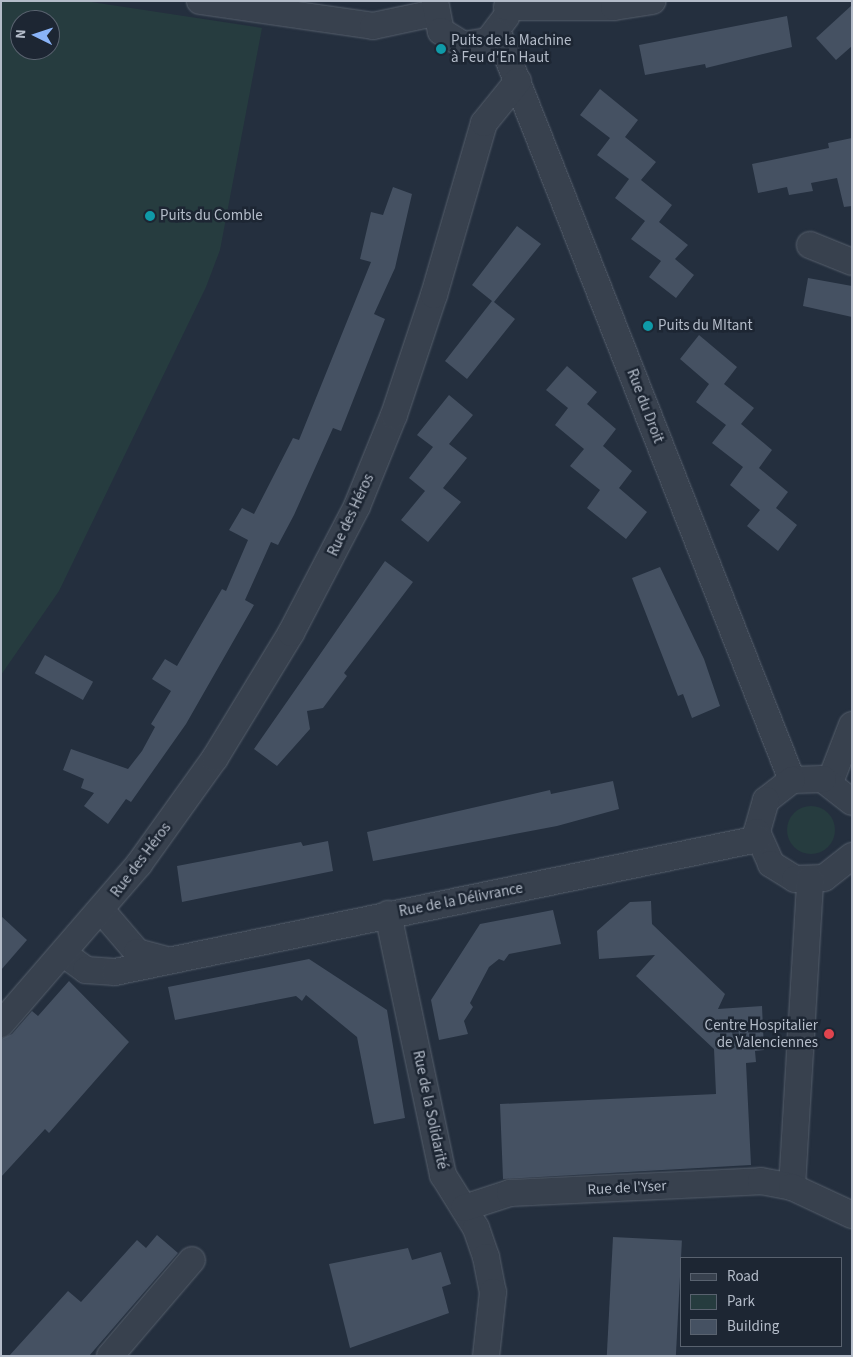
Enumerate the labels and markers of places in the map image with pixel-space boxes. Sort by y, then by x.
place label: Puits de la Machine à Feu d'En Haut [451,31,571,66]
marker: Puits de la Machine à Feu d'En Haut [435,43,447,55]
place label: Puits du Comble [160,207,263,225]
marker: Puits du Comble [144,210,156,222]
place label: Puits du MItant [658,317,752,335]
marker: Puits du MItant [642,320,654,332]
place label: Centre Hospitalier de Valenciennes [705,1016,818,1051]
marker: Centre Hospitalier de Valenciennes [822,1027,836,1041]

